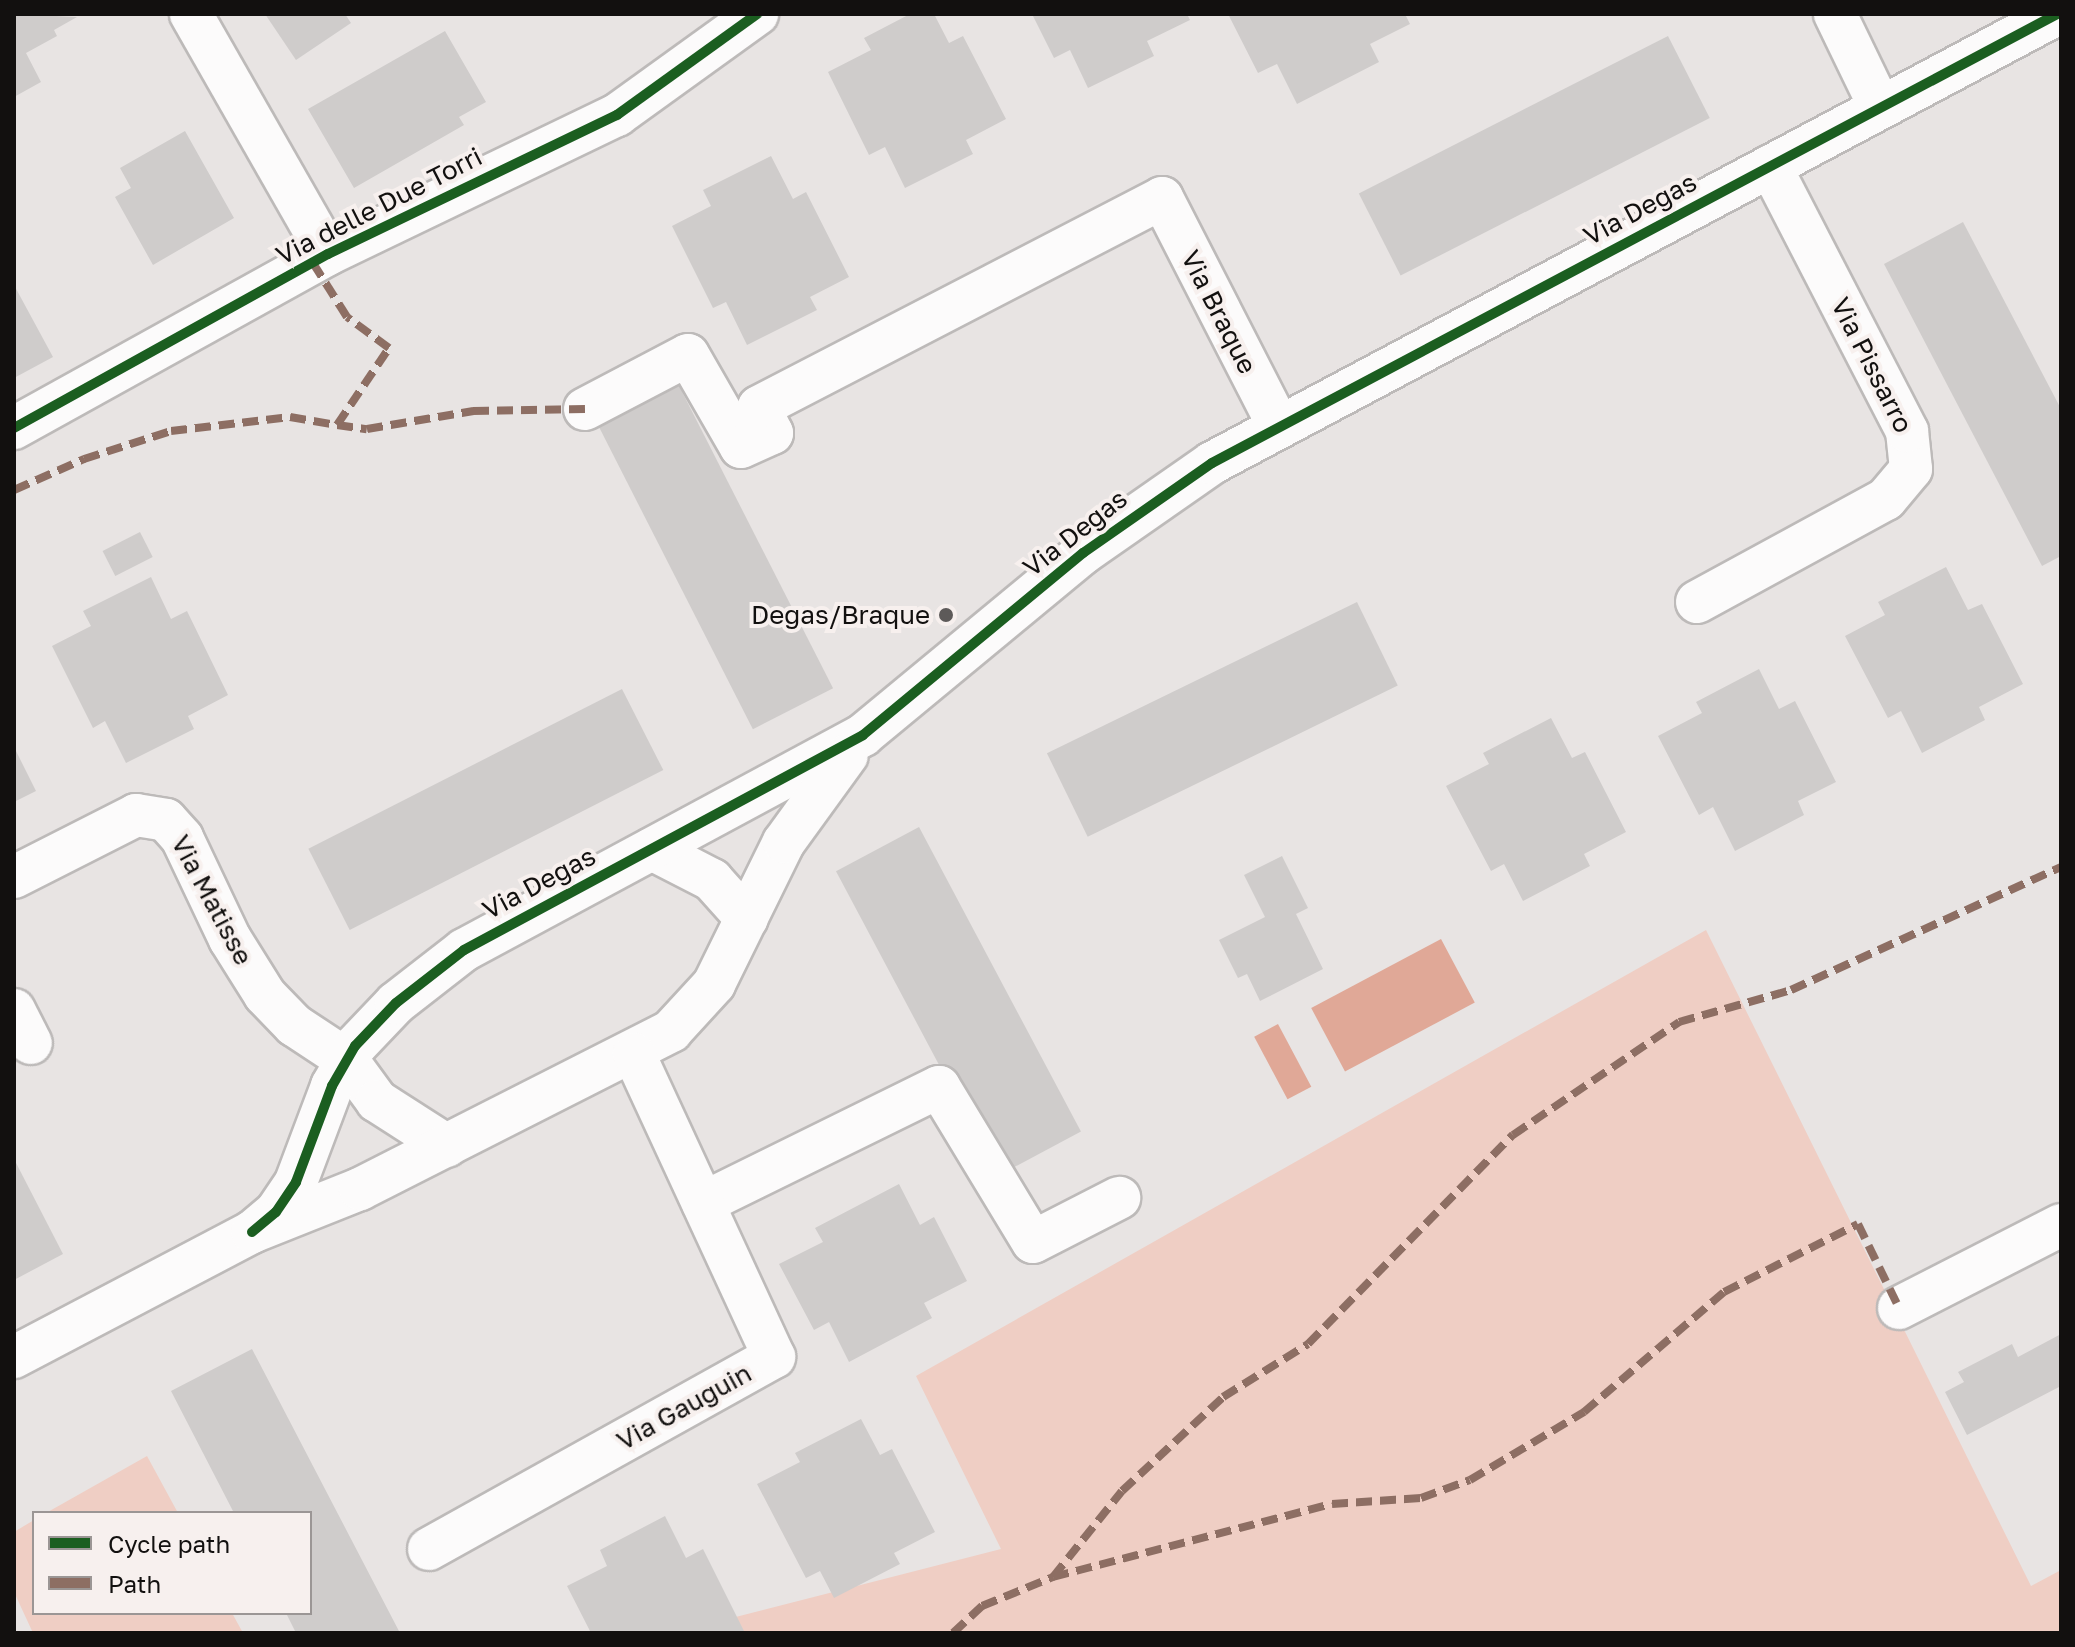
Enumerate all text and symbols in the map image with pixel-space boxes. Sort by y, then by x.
street label: Via delle Due Torri [271,141,487,271]
street label: Via Degas [1578,166,1702,252]
street label: Via Braque [1175,245,1263,379]
street label: Via Pissarro [1825,292,1919,438]
street label: Via Degas [1017,483,1133,583]
place label: Degas/Braque [751,599,930,631]
marker: Degas/Braque [937,606,955,624]
street label: Via Matisse [165,830,259,970]
street label: Via Degas [477,840,601,926]
street label: Via Gauguin [611,1357,757,1457]
legend [32,1511,312,1615]
text: Cycle path [108,1529,230,1558]
text: Path [108,1569,161,1598]

